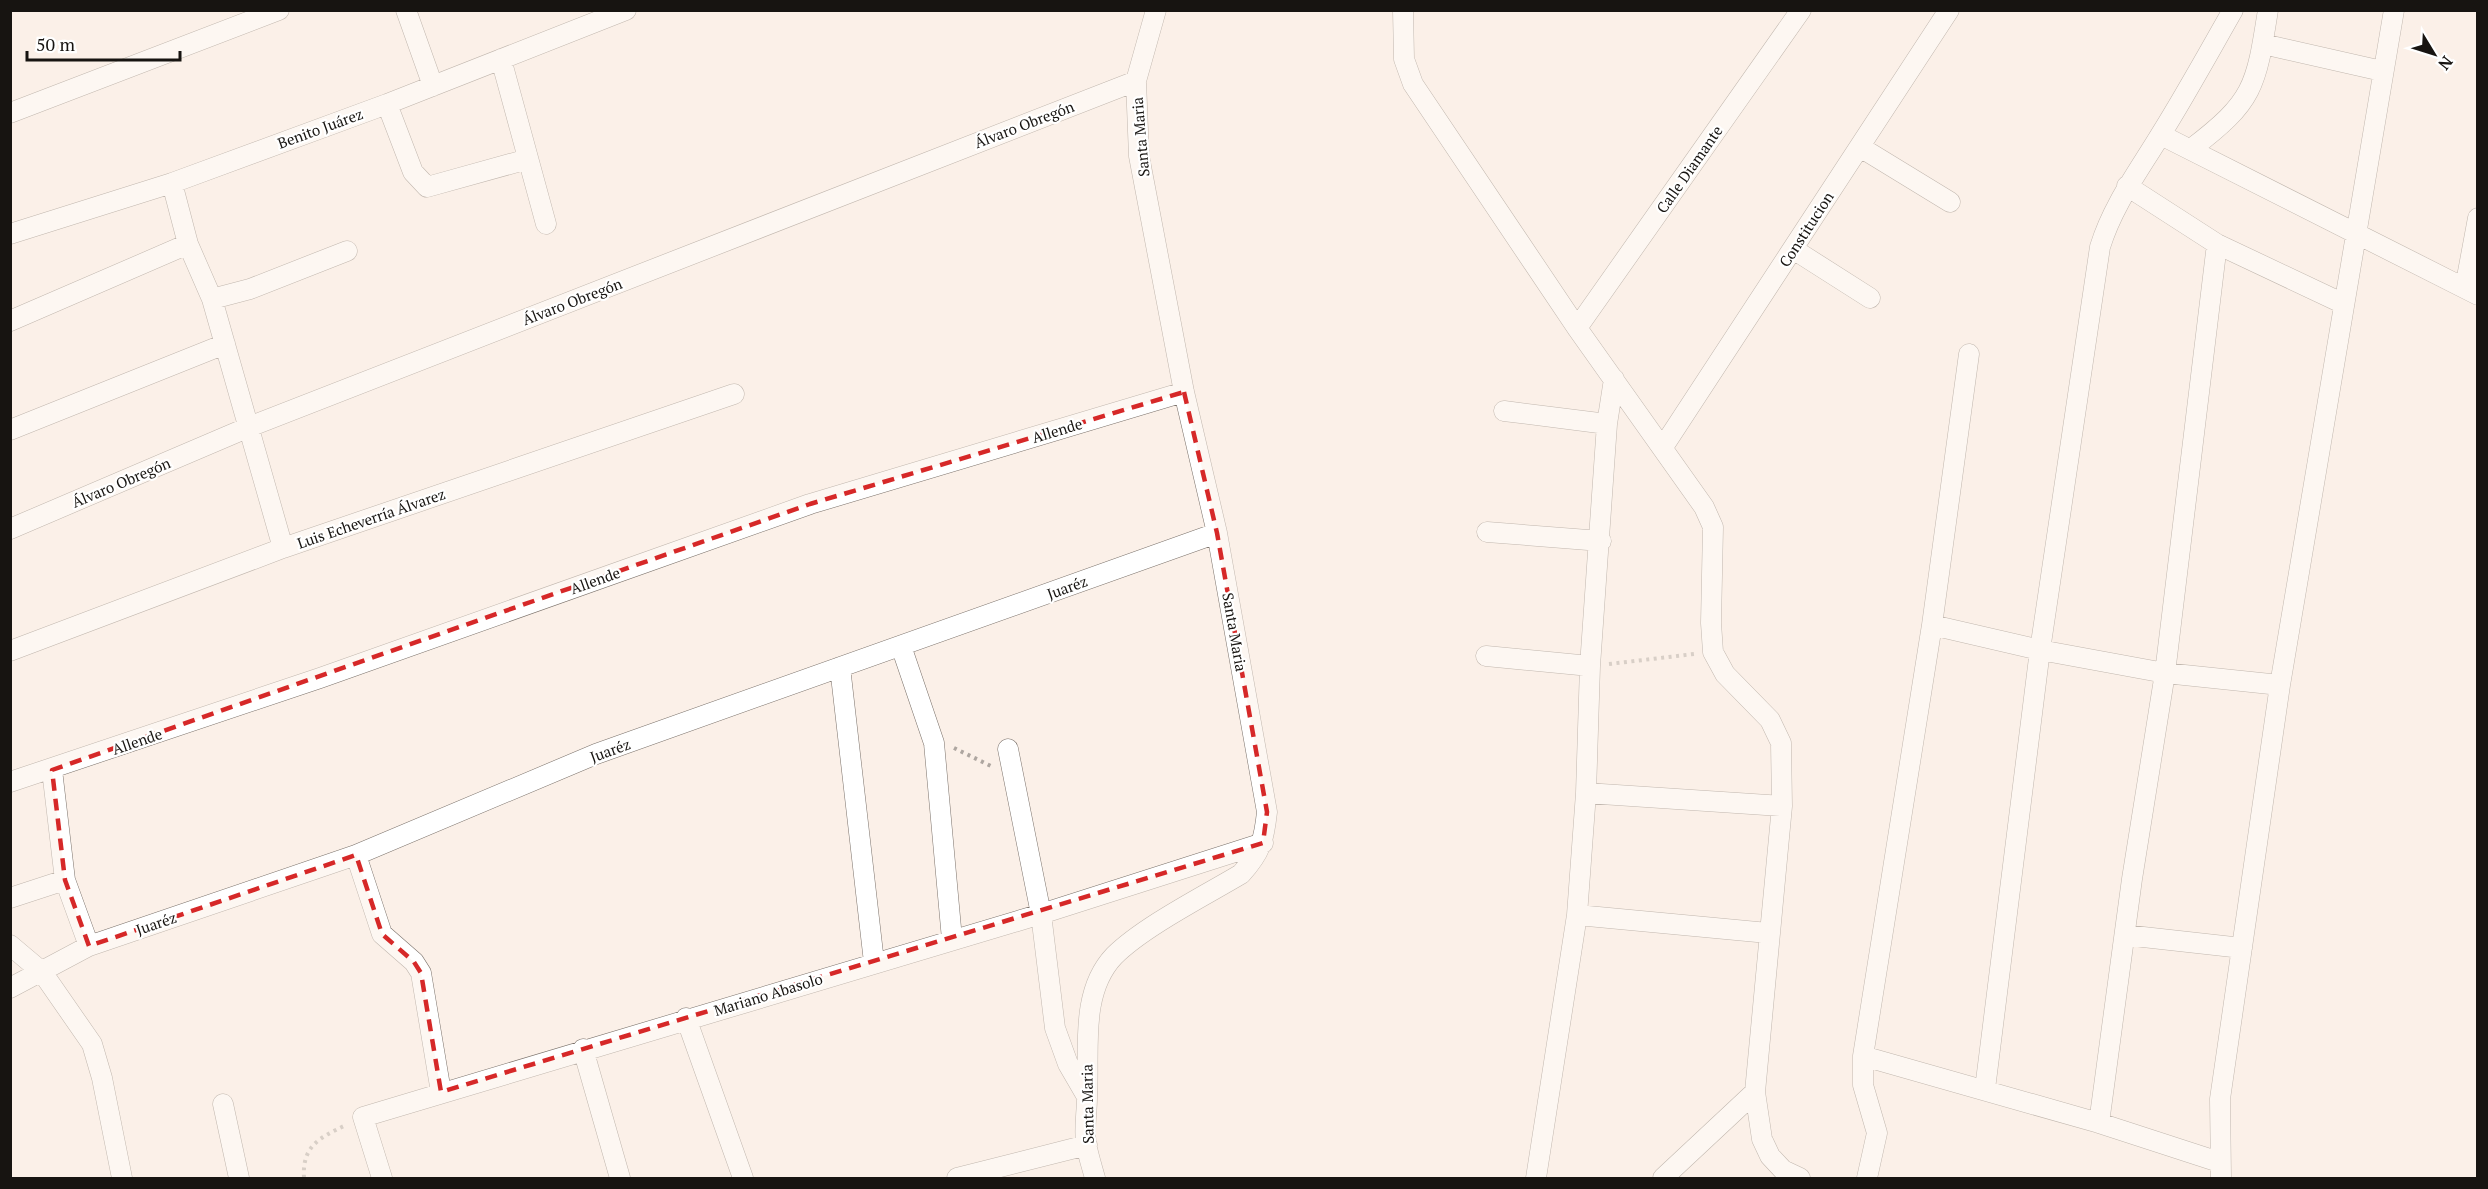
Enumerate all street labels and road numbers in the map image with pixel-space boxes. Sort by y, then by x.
street label: Álvaro Obregón [971,96,1077,152]
street label: Santa Maria [1127,96,1153,178]
street label: Benito Juárez [275,103,365,153]
street label: Calle Diamante [1651,121,1727,217]
street label: Constitucion [1774,187,1838,270]
street label: Álvaro Obregón [519,273,625,329]
street label: Allende [1029,413,1085,447]
street label: Álvaro Obregón [69,452,173,512]
street label: Luis Echeverría Álvarez [294,483,448,553]
street label: Allende [567,562,623,598]
street label: Juaréz [1044,570,1090,604]
street label: Santa Maria [1218,591,1252,673]
street label: Allende [109,723,165,759]
street label: Juaréz [587,733,633,767]
street label: Juaréz [133,907,179,939]
street label: Mariano Abasolo [711,968,825,1020]
street label: Santa Maria [1076,1064,1098,1144]

